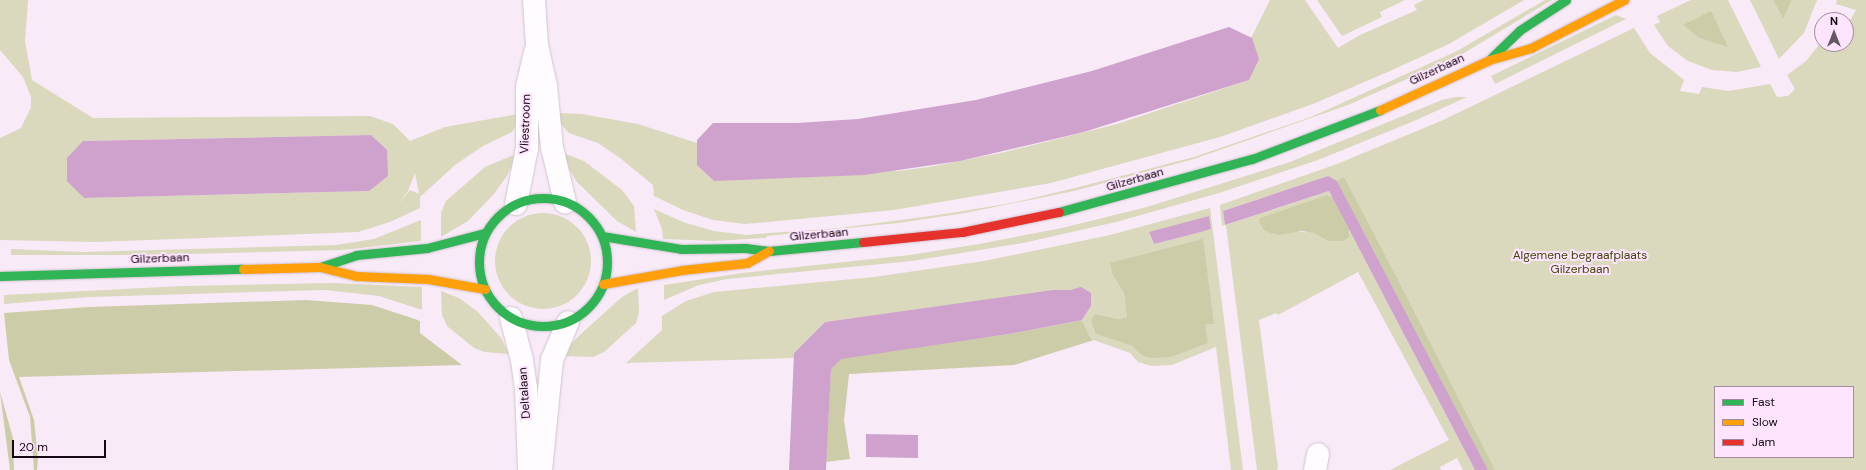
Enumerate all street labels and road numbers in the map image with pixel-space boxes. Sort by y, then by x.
street label: Gilzerbaan [1407,51,1467,89]
street label: Vliestroom [518,94,534,154]
street label: Gilzerbaan [1105,165,1165,195]
street label: Gilzerbaan [789,225,849,245]
street label: Gilzerbaan [130,251,190,267]
street label: Deltalaan [516,367,534,419]

